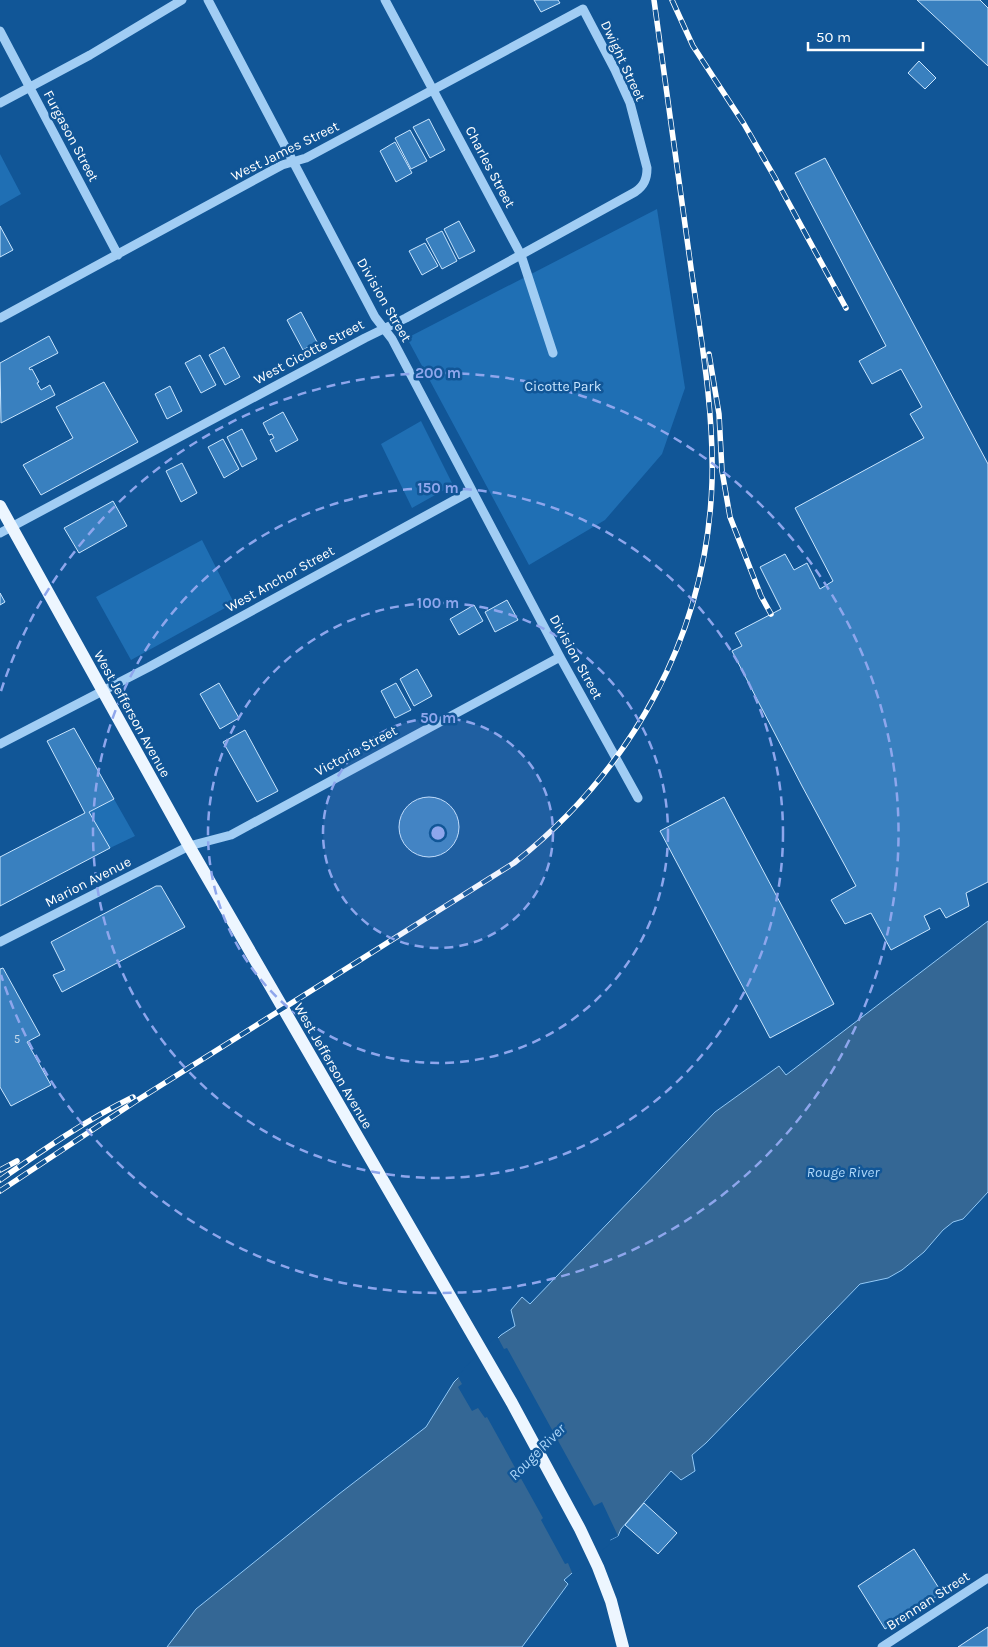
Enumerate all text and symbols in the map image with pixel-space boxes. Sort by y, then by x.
street label: Dwight Street [597,18,649,104]
scale bar [808,20,923,52]
text: 50 m [816,28,851,46]
street label: Furgason Street [40,87,102,185]
street label: West James Street [228,118,342,184]
street label: Charles Street [461,123,519,211]
street label: Division Street [353,255,415,345]
street label: West Cicotte Street [251,316,367,388]
text: 200 m [415,364,461,382]
park label: Cicotte Park [524,378,602,395]
text: 150 m [417,479,459,497]
street label: West Anchor Street [223,542,337,616]
text: 100 m [417,594,459,612]
street label: Division Street [546,612,606,702]
street label: West Jefferson Avenue [90,647,174,781]
text: 50 m [420,709,456,727]
street label: Victoria Street [312,722,400,780]
centre of rings [429,824,447,842]
street label: Marion Avenue [42,853,134,911]
street label: West Jefferson Avenue [290,1000,376,1132]
house number: 5 [14,1033,20,1046]
water label: Rouge River [807,1163,880,1181]
water label: Rouge River [505,1419,570,1484]
street label: Brennan Street [883,1568,973,1634]

